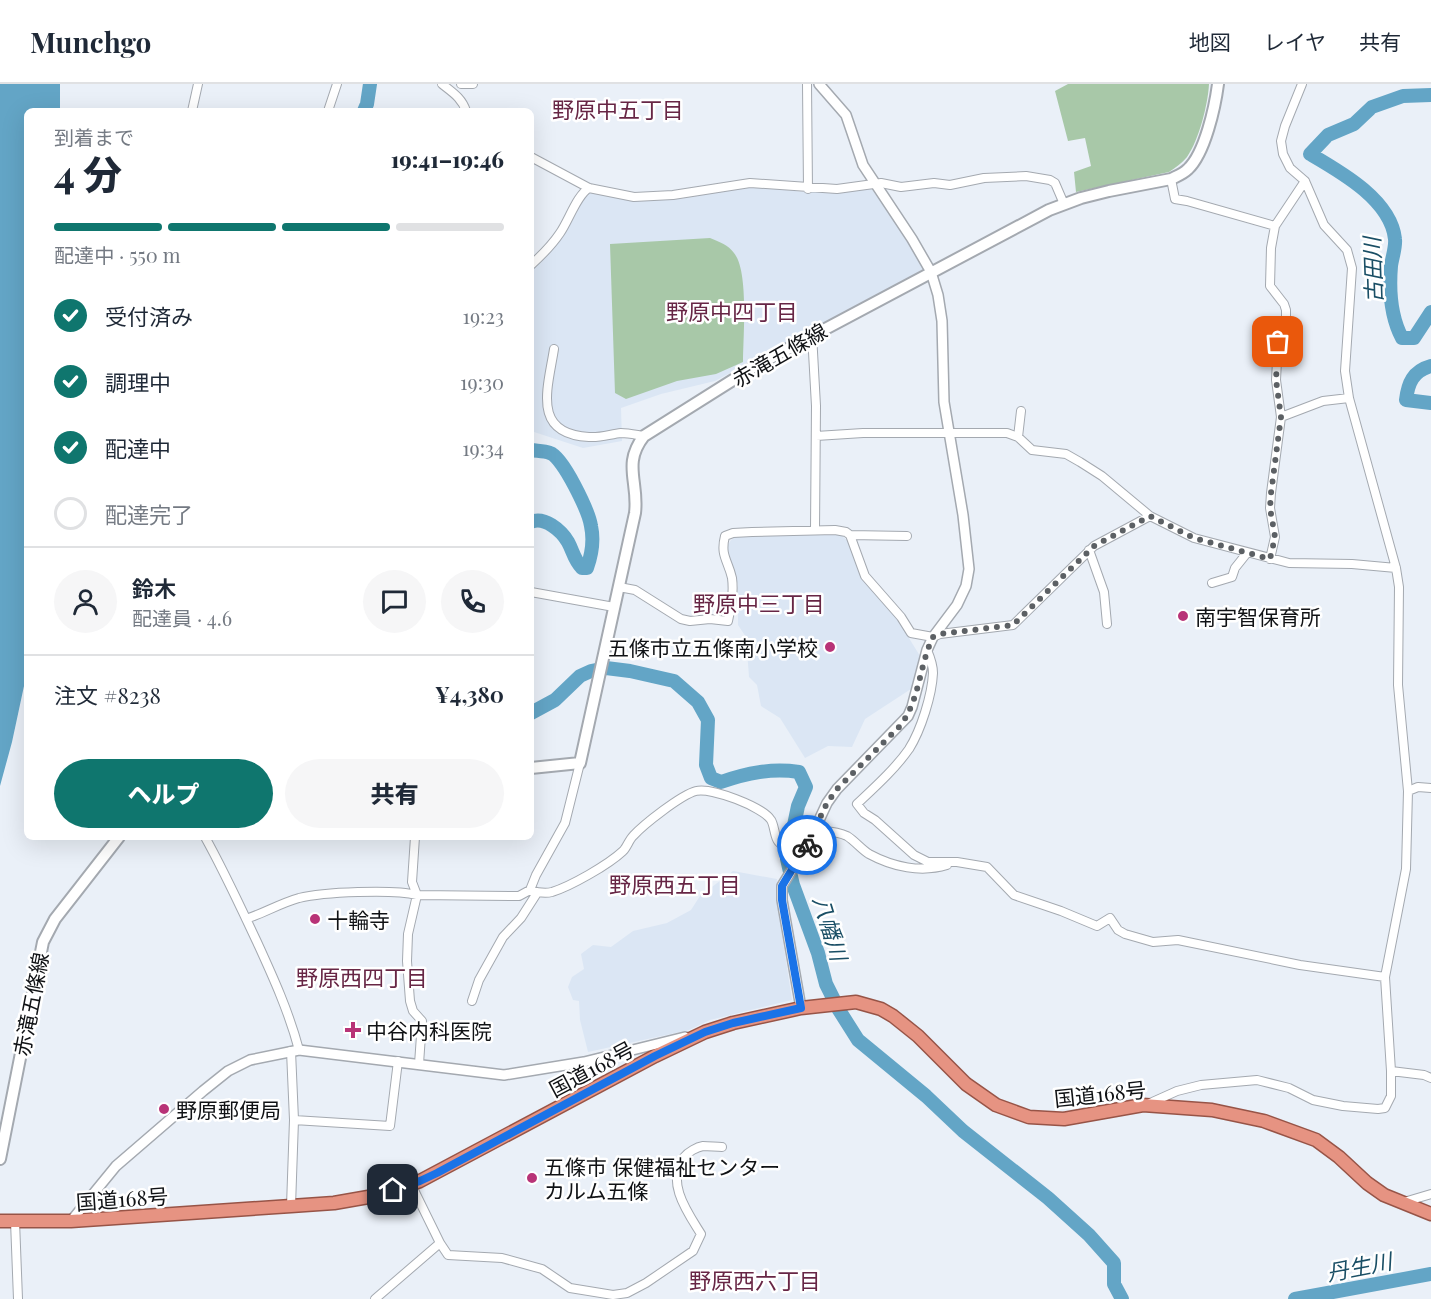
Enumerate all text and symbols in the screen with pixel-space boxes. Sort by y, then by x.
text: Munchgo [30,23,151,60]
text: 地図 [1189,27,1231,55]
text: レイヤ [1264,27,1326,55]
text: 共有 [1359,27,1401,55]
district label: 野原中五丁目 [552,94,684,124]
text: 到着まで [54,123,134,150]
text: 19:41–19:46 [391,144,504,174]
text: 4 分 [54,147,122,199]
water label: 古田川 [1356,235,1388,304]
text: 配達中 · 550 m [54,241,181,268]
district label: 野原中四丁目 [666,296,798,326]
icon: check [54,299,87,332]
text: 受付済み [105,301,193,331]
text: 19:23 [463,302,504,329]
street label: 赤滝五條線 [727,316,831,392]
pin [1252,316,1303,367]
icon: bag [1261,325,1294,358]
icon: check [54,365,87,398]
text: 調理中 [105,367,171,397]
text: 19:30 [460,368,504,395]
icon: check [54,431,87,464]
text: 配達中 [105,433,171,463]
text: 19:34 [462,434,504,461]
text: 配達完了 [105,499,193,529]
button: person [54,570,117,633]
button: chat [363,570,426,633]
button: phone [441,570,504,633]
text: 鈴木 [132,573,176,603]
district label: 野原中三丁目 [693,588,825,618]
place label: 南宇智保育所 [1195,602,1321,630]
text: 配達員 · 4.6 [132,604,232,631]
marker: 南宇智保育所 [1176,609,1190,623]
place label: 五條市立五條南小学校 [608,633,818,661]
marker: 五條市立五條南小学校 [823,640,837,654]
text: ¥4,380 [435,679,504,709]
text: 注文 #8238 [54,680,161,710]
button: ヘルプ [54,759,273,828]
button: 共有 [285,759,504,828]
courier [777,815,837,875]
icon: bike [791,829,824,862]
district label: 野原西五丁目 [609,869,741,899]
water label: 八幡川 [807,892,856,966]
place label: 十輪寺 [327,905,390,933]
marker: 十輪寺 [308,912,322,926]
street label: 赤滝五條線 [6,950,54,1058]
district label: 野原西四丁目 [296,962,428,992]
place label: 中谷内科医院 [366,1016,492,1044]
marker: 中谷内科医院 [344,1021,362,1039]
street label: 国道168号 [544,1034,638,1102]
street label: 国道168号 [1053,1074,1147,1112]
place label: 野原郵便局 [176,1095,281,1123]
marker: 野原郵便局 [157,1102,171,1116]
place label: 五條市 保健福祉センター カルム五條 [544,1152,780,1204]
pin [367,1164,418,1215]
marker: 五條市 保健福祉センター カルム五條 [525,1171,539,1185]
icon: home [376,1173,409,1206]
street label: 国道168号 [75,1181,169,1215]
water label: 丹生川 [1324,1245,1396,1287]
district label: 野原西六丁目 [689,1265,821,1295]

